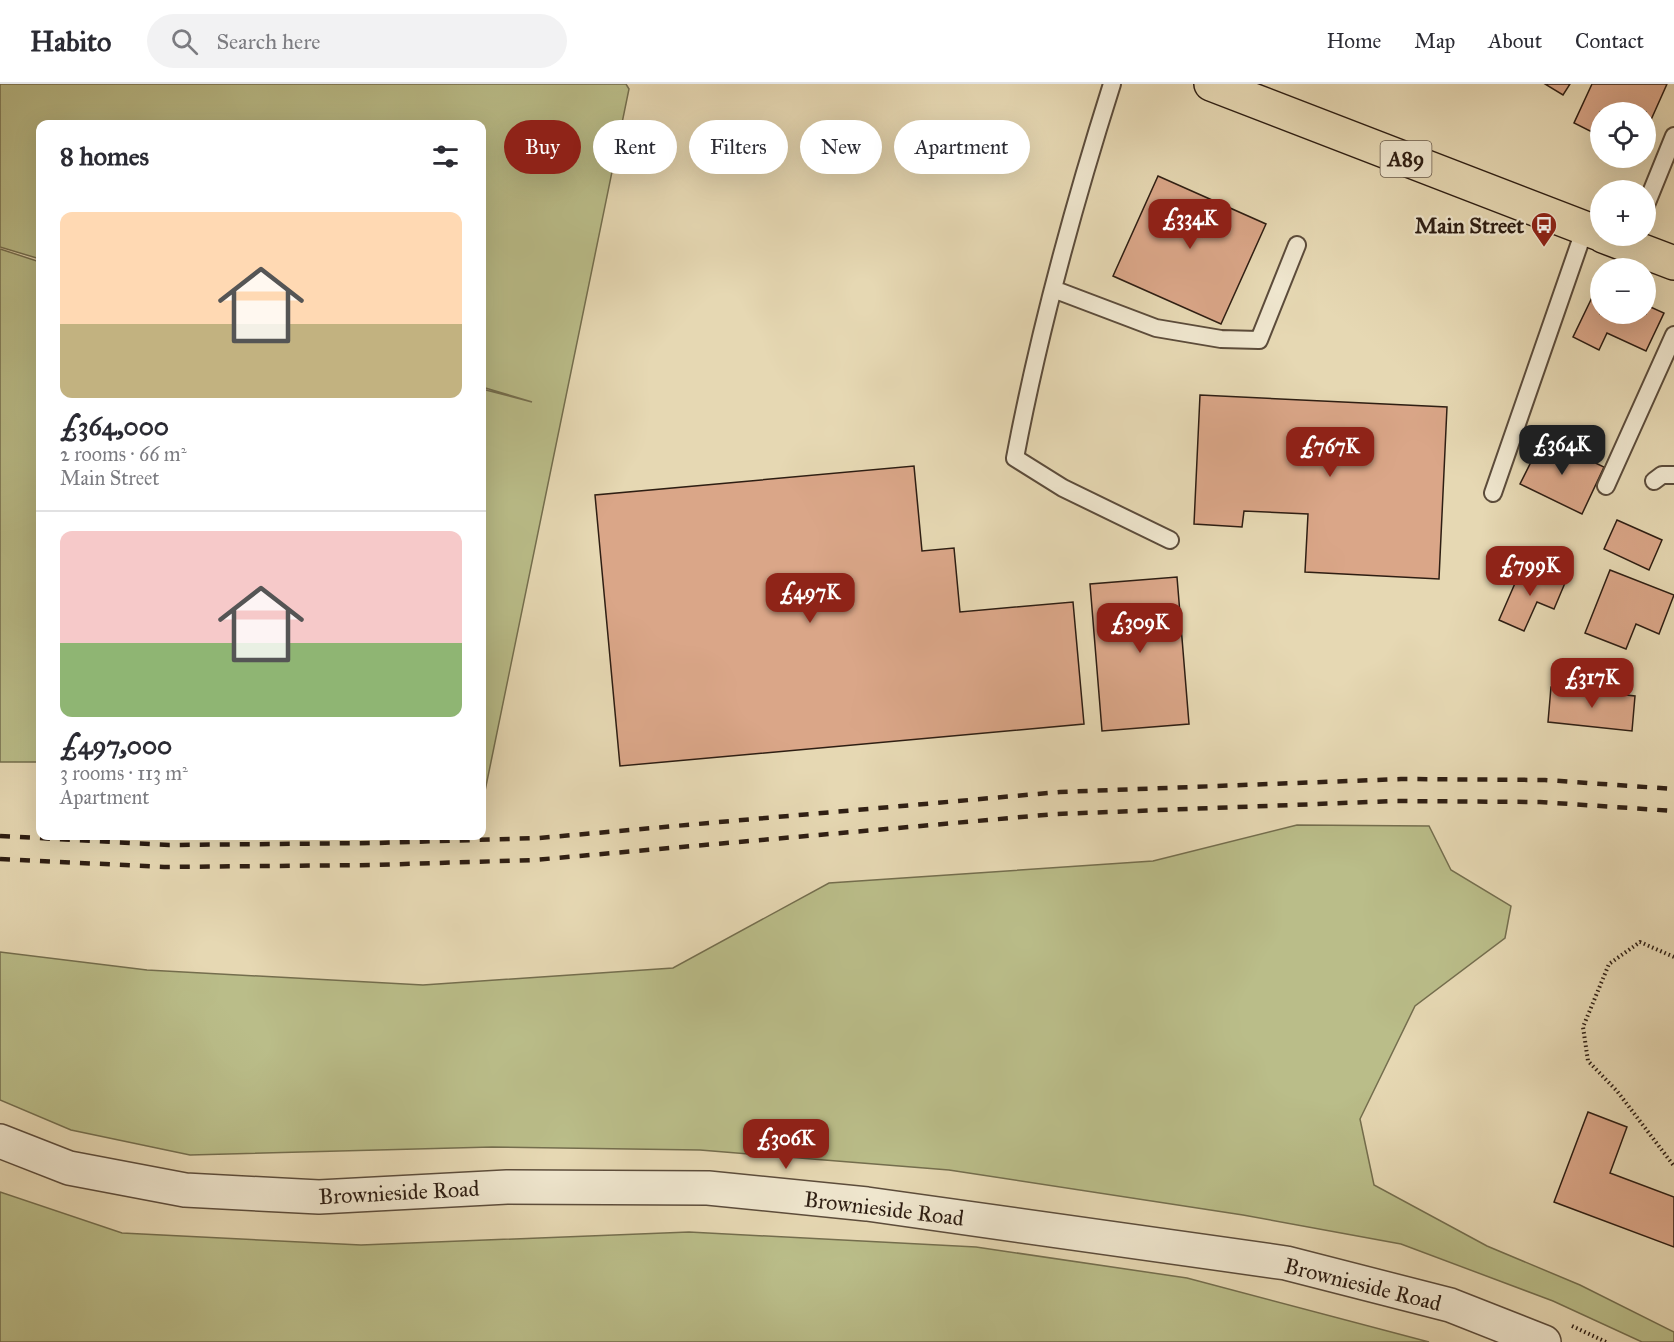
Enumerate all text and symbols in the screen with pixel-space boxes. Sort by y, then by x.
search box [147,14,567,68]
text: Habito [30,24,111,59]
icon: search [168,25,201,58]
text: Search here [216,28,320,55]
text: Home [1326,28,1381,54]
text: Map [1414,28,1455,54]
text: About [1488,28,1542,54]
text: Contact [1575,28,1644,54]
map controls [1590,102,1656,324]
button: locate [1590,102,1656,168]
chip: Buy [504,120,581,174]
chip: Rent [593,120,677,174]
chip: Filters [689,120,788,174]
chip: New [800,120,882,174]
chip: Apartment [894,120,1030,174]
text: 8 homes [60,140,149,172]
icon: filters [429,140,462,173]
road number: A89 [1380,141,1432,177]
button: + [1590,180,1656,246]
pin: £334K [1148,199,1232,250]
text: £334K [1162,206,1218,230]
bus stop icon: Main Street [1529,210,1559,248]
place label: Main Street [1415,212,1524,239]
icon: home [207,251,315,359]
button: − [1590,258,1656,324]
text: £364,000 [60,410,169,442]
pin: £364K [1520,425,1604,476]
pin: £767K [1288,427,1372,478]
text: £364K [1533,432,1591,456]
text: £767K [1300,434,1360,458]
text: 2 rooms · 66 m² [60,442,186,466]
text: Main Street [60,466,159,490]
pin: £799K [1488,546,1572,597]
text: £799K [1500,553,1560,577]
icon: home [207,570,315,678]
pin: £497K [768,573,852,624]
text: £497K [780,580,840,604]
pin: £309K [1098,603,1182,654]
text: £309K [1111,610,1169,634]
pin: £317K [1550,658,1634,709]
text: £317K [1565,665,1619,689]
text: £497,000 [60,729,172,761]
text: 3 rooms · 113 m² [60,761,188,785]
text: Apartment [60,785,149,809]
pin: £306K [744,1119,828,1170]
text: £306K [757,1126,815,1150]
street label: Brownieside Road [318,1175,480,1210]
street label: Brownieside Road [802,1185,965,1232]
street label: Brownieside Road [1282,1252,1444,1317]

